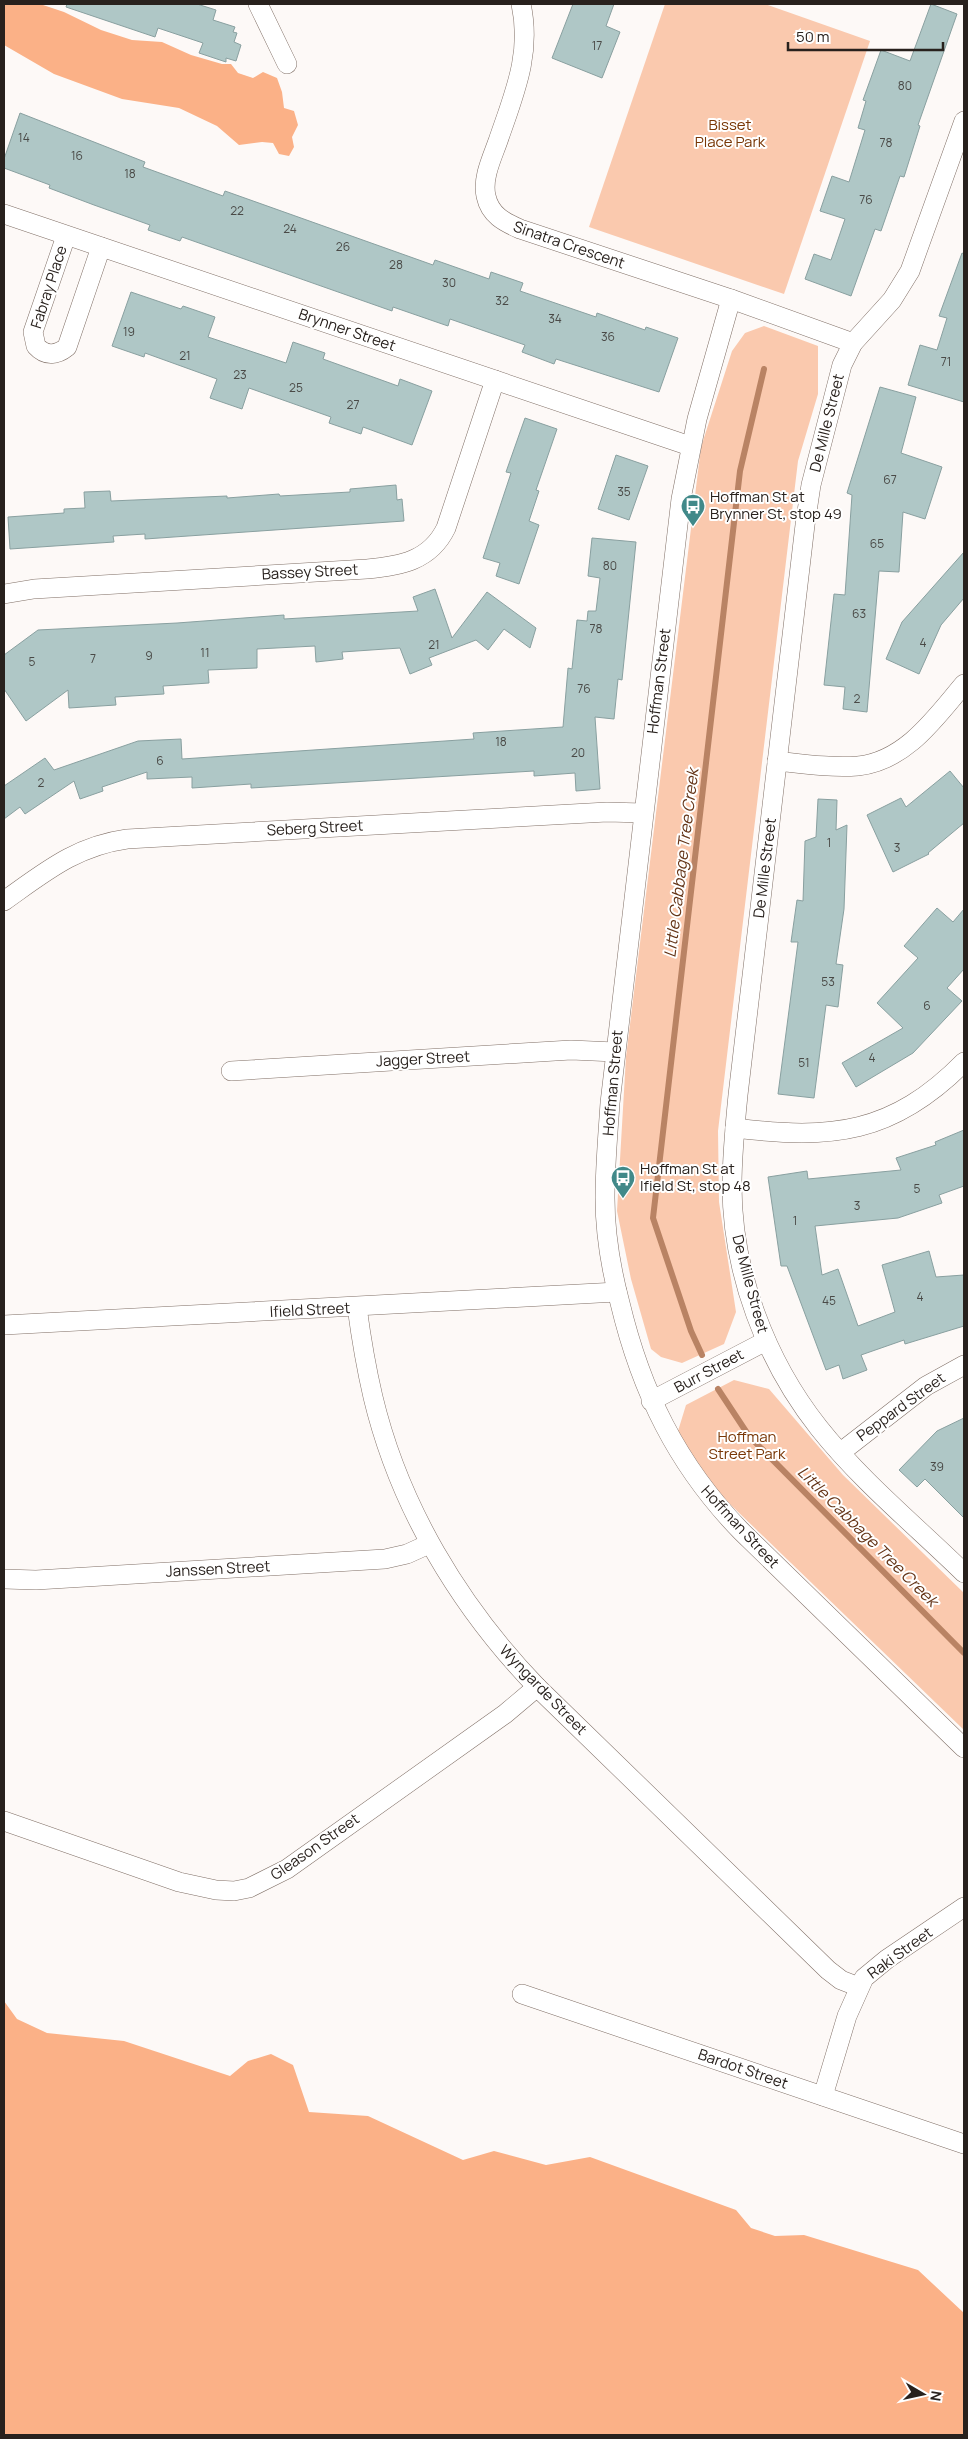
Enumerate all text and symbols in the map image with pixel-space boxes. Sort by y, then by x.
scale bar [788,20,943,52]
text: 50 m [796,26,830,47]
house number: 17 [592,37,602,54]
house number: 80 [898,77,912,94]
park label: Bisset Place Park [695,114,766,152]
house number: 14 [18,129,30,146]
house number: 78 [880,134,893,151]
house number: 16 [71,147,83,164]
house number: 18 [124,165,136,182]
house number: 76 [859,191,873,208]
house number: 22 [230,202,244,219]
street label: Sinatra Crescent [511,216,628,273]
house number: 24 [283,220,297,237]
house number: 26 [336,238,350,255]
street label: Fabray Place [25,242,72,331]
house number: 28 [389,256,403,273]
house number: 30 [442,274,456,291]
house number: 32 [495,292,509,309]
street label: Brynner Street [296,303,399,356]
house number: 34 [548,310,562,327]
house number: 19 [123,323,135,340]
house number: 36 [601,328,615,345]
house number: 21 [179,347,191,364]
house number: 71 [941,353,951,370]
house number: 23 [233,366,247,383]
street label: De Mille Street [804,371,849,474]
house number: 25 [289,379,303,396]
house number: 27 [347,396,359,413]
house number: 67 [883,471,897,488]
house number: 35 [617,483,631,500]
place label: Hoffman St at Brynner St, stop 49 [710,486,842,524]
bus stop icon: Hoffman St at Brynner St, stop 49 [680,493,706,527]
house number: 65 [870,535,884,552]
house number: 80 [603,557,617,574]
street label: Bassey Street [261,558,359,585]
house number: 63 [852,605,866,622]
house number: 78 [590,620,603,637]
street label: Hoffman Street [642,627,675,735]
house number: 4 [919,634,927,651]
house number: 21 [428,636,440,653]
house number: 11 [200,644,210,661]
house number: 9 [145,647,153,664]
house number: 7 [90,650,96,667]
house number: 5 [29,653,36,670]
house number: 76 [577,680,591,697]
house number: 2 [854,690,861,707]
house number: 18 [495,733,507,750]
house number: 20 [571,744,585,761]
house number: 6 [156,752,164,769]
water label: Little Cabbage Tree Creek [658,765,704,959]
house number: 2 [38,774,45,791]
street label: Seberg Street [266,814,364,841]
street label: De Mille Street [748,817,781,919]
house number: 1 [827,834,831,851]
house number: 3 [894,839,900,856]
house number: 53 [821,973,835,990]
house number: 6 [923,997,931,1014]
street label: Hoffman Street [597,1029,628,1137]
street label: Jagger Street [375,1046,471,1071]
house number: 4 [868,1049,876,1066]
house number: 51 [798,1054,810,1071]
place label: Hoffman St at Ifield St, stop 48 [640,1158,751,1196]
bus stop icon: Hoffman St at Ifield St, stop 48 [610,1165,636,1199]
house number: 5 [914,1180,921,1197]
house number: 3 [854,1197,860,1214]
house number: 1 [793,1212,797,1229]
street label: De Mille Street [727,1232,774,1335]
house number: 4 [916,1288,924,1305]
house number: 45 [822,1292,836,1309]
street label: Ifield Street [269,1297,351,1322]
street label: Burr Street [670,1343,747,1398]
street label: Peppard Street [852,1367,949,1446]
park label: Hoffman Street Park [709,1426,786,1464]
house number: 39 [930,1458,944,1475]
water label: Little Cabbage Tree Creek [793,1461,944,1612]
street label: Hoffman Street [697,1481,784,1573]
street label: Janssen Street [165,1555,271,1582]
street label: Wyngarde Street [495,1640,592,1739]
street label: Gleason Street [266,1808,363,1885]
street label: Raki Street [863,1922,937,1983]
street label: Bardot Street [695,2043,791,2094]
north arrow [898,2369,948,2419]
text: N [926,2390,947,2403]

